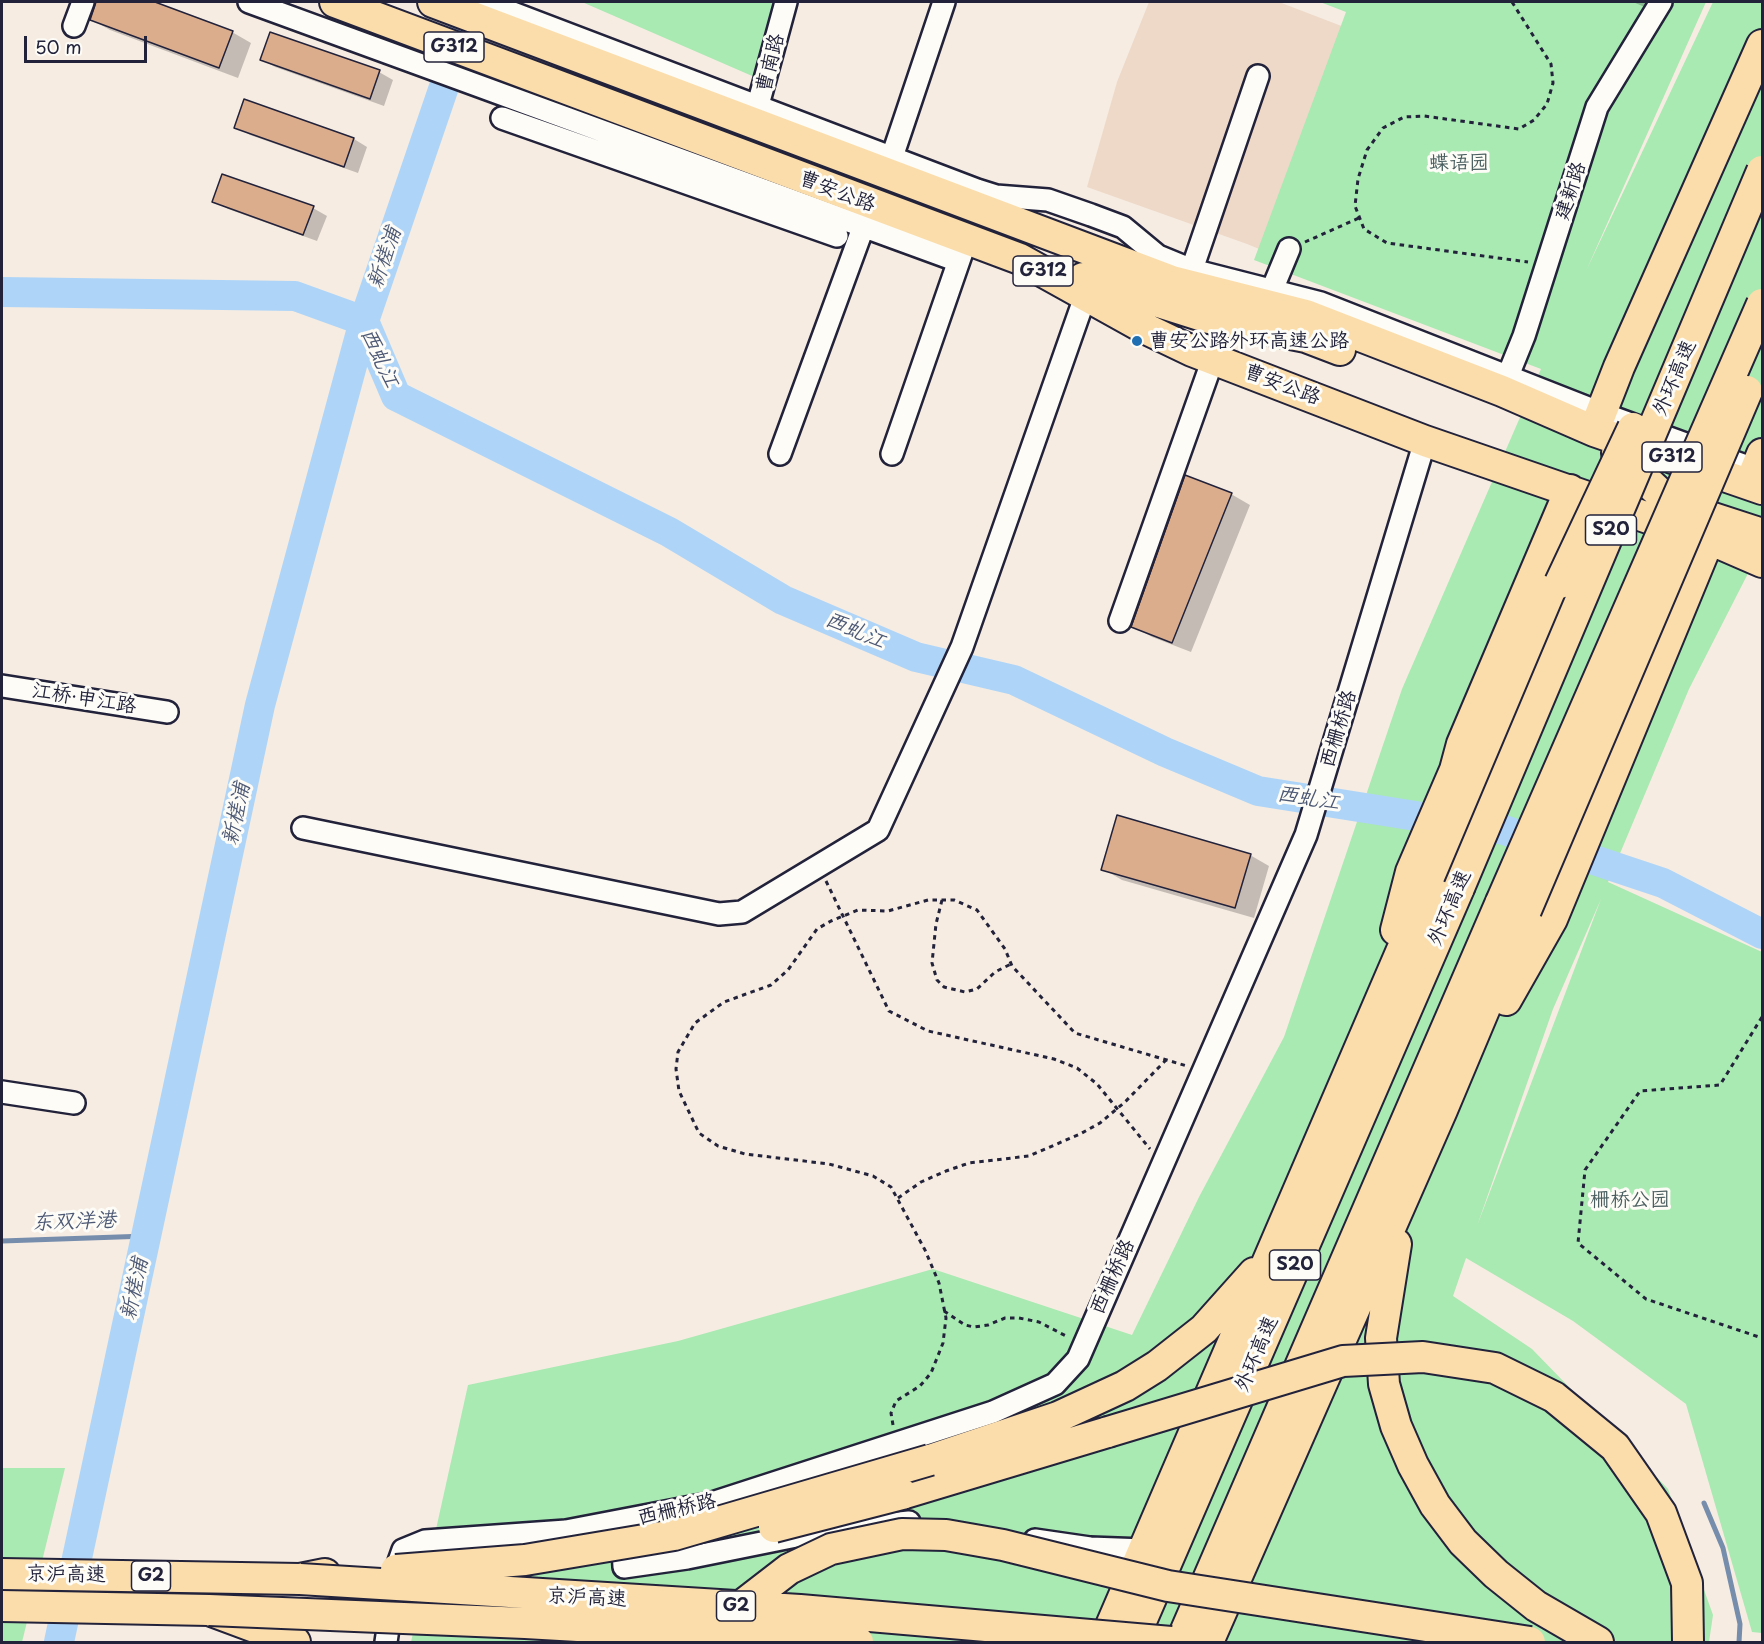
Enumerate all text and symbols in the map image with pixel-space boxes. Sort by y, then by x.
scale bar [27,24,150,62]
street label: 曹南路 [752,31,790,95]
road number: G312 [424,32,484,62]
text: 50 m [35,33,82,60]
park label: 蝶语园 [1429,151,1489,175]
street label: 建新路 [1550,159,1592,223]
street label: 曹安公路 [795,166,879,218]
water label: 新槎浦 [363,224,407,292]
road number: G312 [1013,256,1073,286]
water label: 西虬江 [354,324,404,392]
place label: 曹安公路外环高速公路 [1149,329,1349,353]
marker: 曹安公路外环高速公路 [1130,334,1144,348]
street label: 外环高速 [1648,336,1702,420]
street label: 曹安公路 [1240,359,1324,411]
road number: G312 [1642,442,1702,472]
road number: S20 [1586,515,1636,545]
water label: 西虬江 [821,607,889,655]
street label: 江桥·申江路 [30,679,138,719]
street label: 西栅桥路 [1316,687,1362,771]
water label: 新槎浦 [218,781,256,847]
water label: 西虬江 [1275,782,1341,816]
street label: 外环高速 [1423,866,1477,950]
park label: 栅桥公园 [1590,1188,1670,1212]
water label: 东双洋港 [32,1208,116,1236]
street label: 西栅桥路 [1086,1236,1140,1318]
road number: S20 [1270,1250,1320,1280]
water label: 新槎浦 [116,1256,154,1322]
street label: 外环高速 [1230,1312,1284,1396]
street label: 西栅桥路 [635,1489,719,1531]
road number: G2 [132,1561,170,1591]
street label: 京沪高速 [26,1562,106,1588]
street label: 京沪高速 [546,1584,628,1612]
road number: G2 [716,1591,756,1621]

